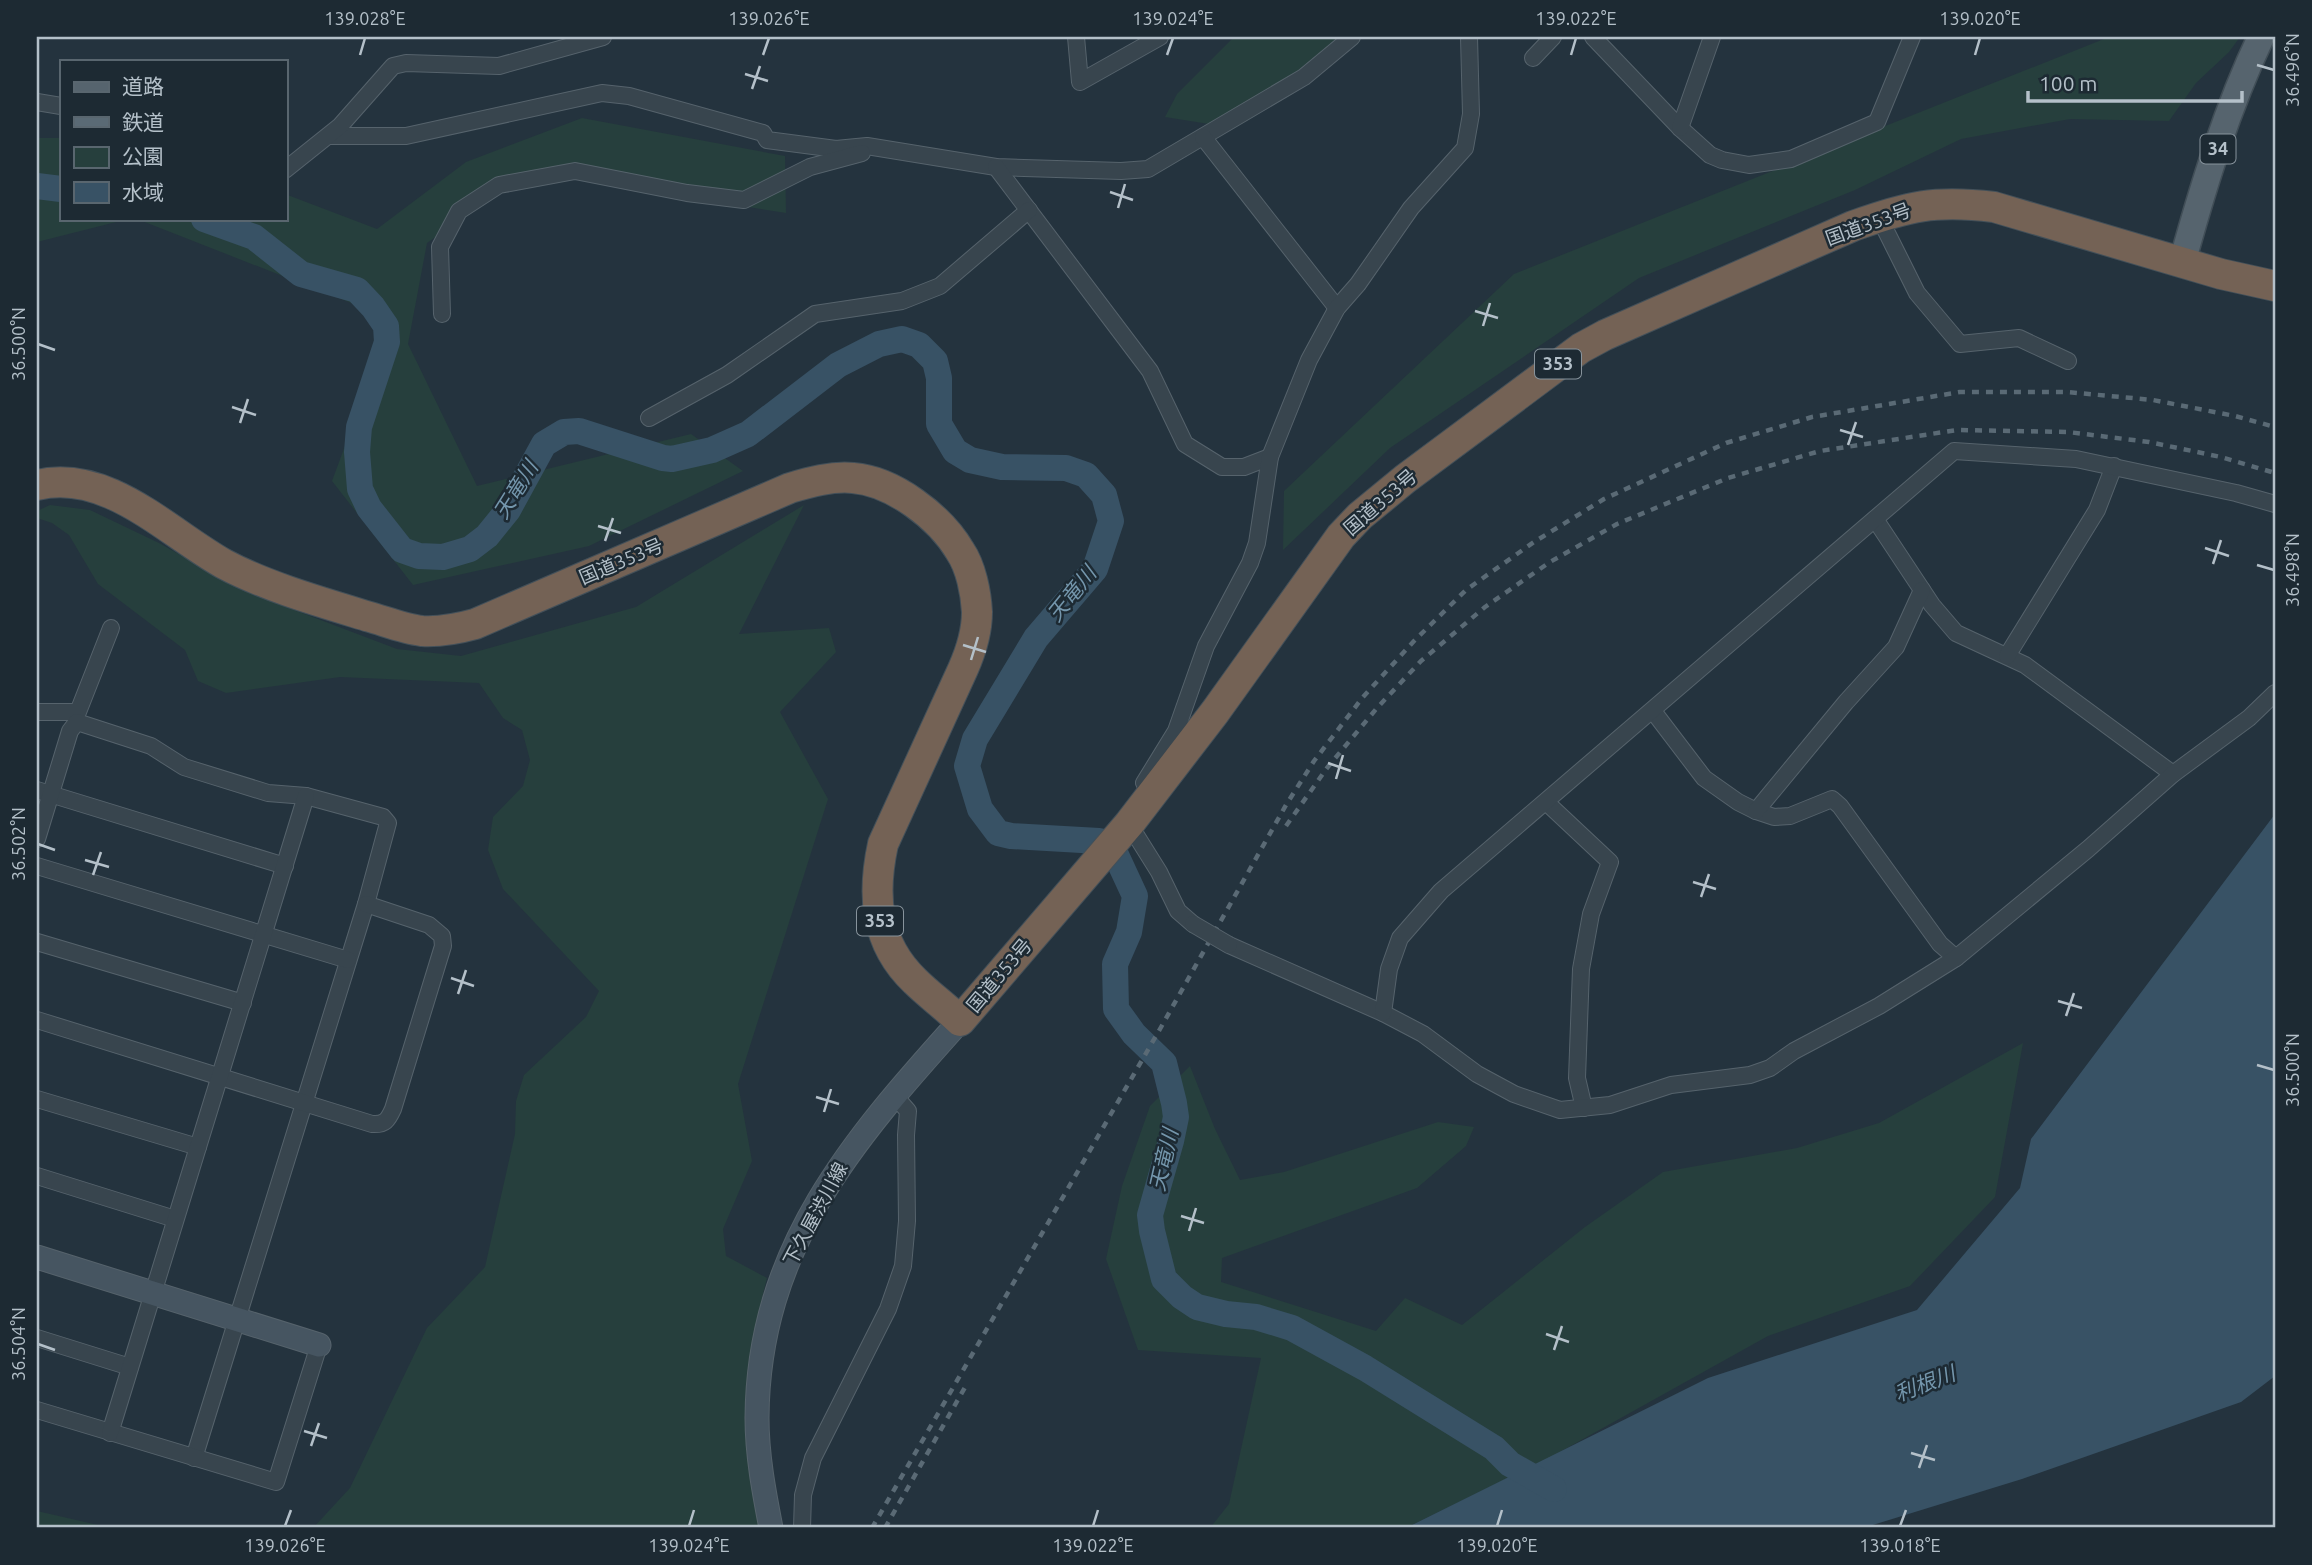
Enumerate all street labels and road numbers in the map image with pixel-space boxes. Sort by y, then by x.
road number: 34 [2200,134,2236,164]
street label: 国道353号 [1822,198,1914,250]
road number: 353 [1535,350,1581,378]
street label: 国道353号 [1339,464,1421,540]
street label: 国道353号 [576,533,666,589]
road number: 353 [857,906,903,936]
street label: 国道353号 [962,934,1036,1016]
street label: 下久屋渋川線 [779,1159,851,1269]

